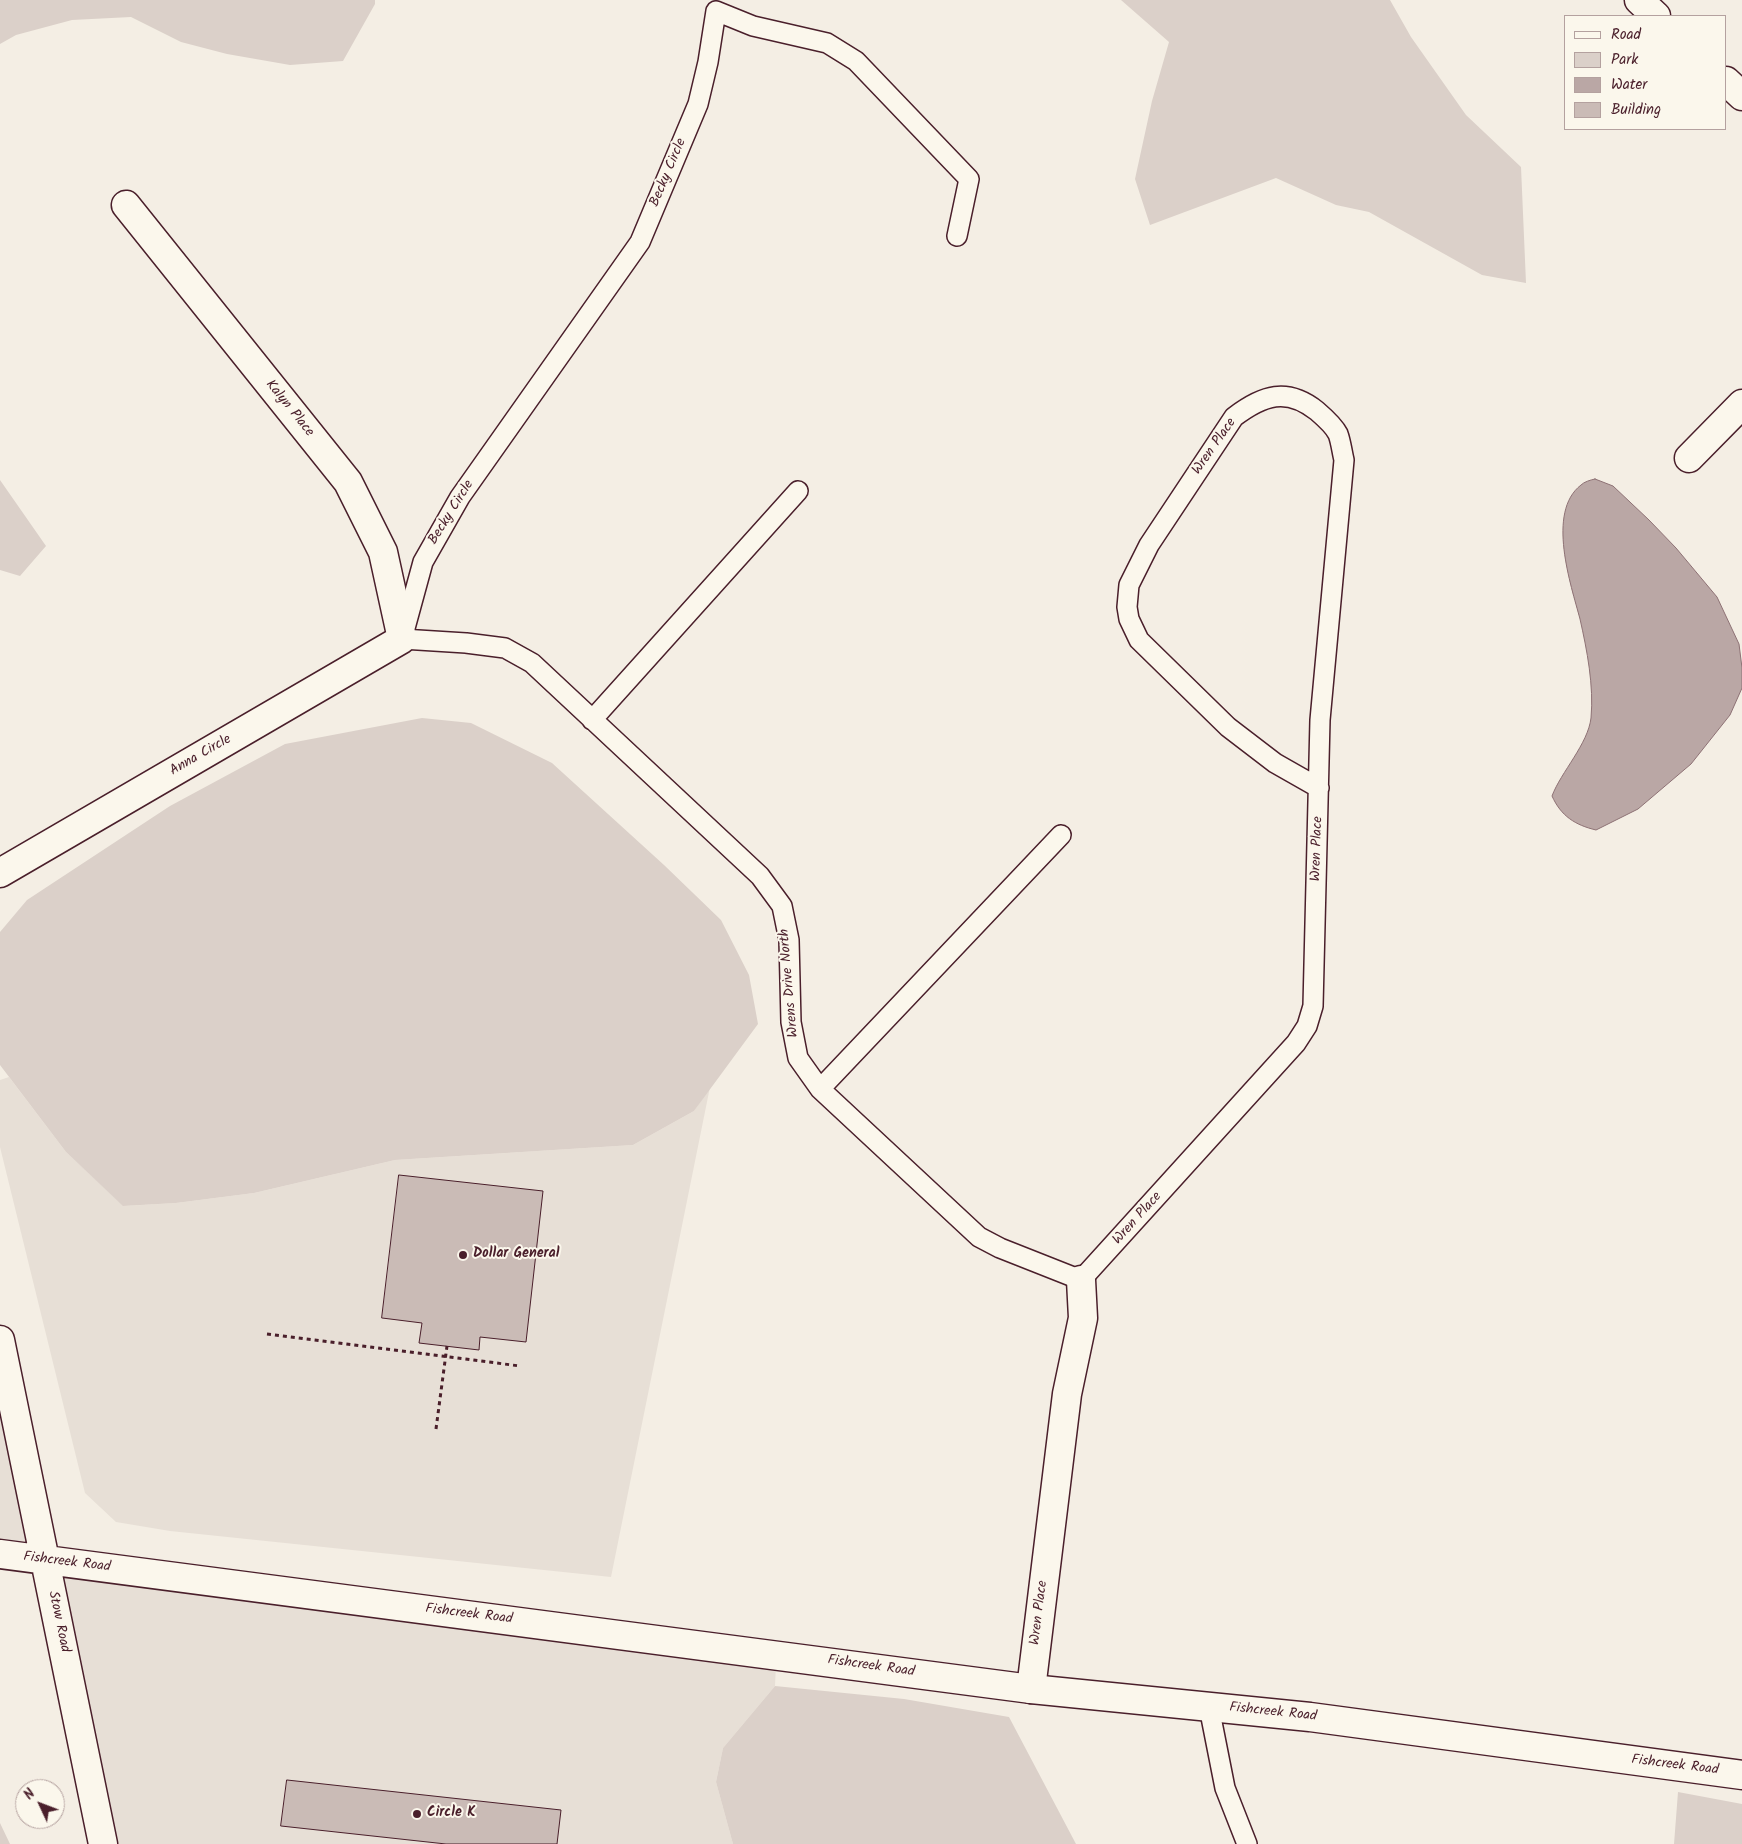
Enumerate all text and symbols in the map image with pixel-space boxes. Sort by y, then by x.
legend [1564,15,1727,130]
text: Road [1611,23,1641,47]
text: Park [1611,48,1638,72]
text: Water [1611,73,1647,97]
text: Building [1611,98,1661,122]
street label: Becky Circle [647,136,691,210]
street label: Kalyn Place [261,377,317,441]
street label: Wren Place [1189,416,1241,478]
street label: Becky Circle [426,478,478,548]
street label: Anna Circle [167,732,235,780]
street label: Wren Place [1308,816,1328,882]
street label: Wrens Drive North [777,928,803,1038]
street label: Wren Place [1110,1189,1166,1249]
place label: Dollar General [473,1247,559,1263]
marker: Dollar General [457,1249,469,1261]
street label: Fishcreek Road [22,1549,112,1577]
street label: Wren Place [1028,1580,1052,1646]
street label: Stow Road [43,1590,73,1654]
street label: Fishcreek Road [424,1601,514,1629]
street label: Fishcreek Road [826,1653,916,1681]
street label: Fishcreek Road [1228,1700,1318,1726]
street label: Fishcreek Road [1630,1752,1720,1780]
north arrow [15,1779,65,1829]
text: N [19,1784,41,1805]
place label: Circle K [427,1806,476,1822]
marker: Circle K [411,1808,423,1820]

